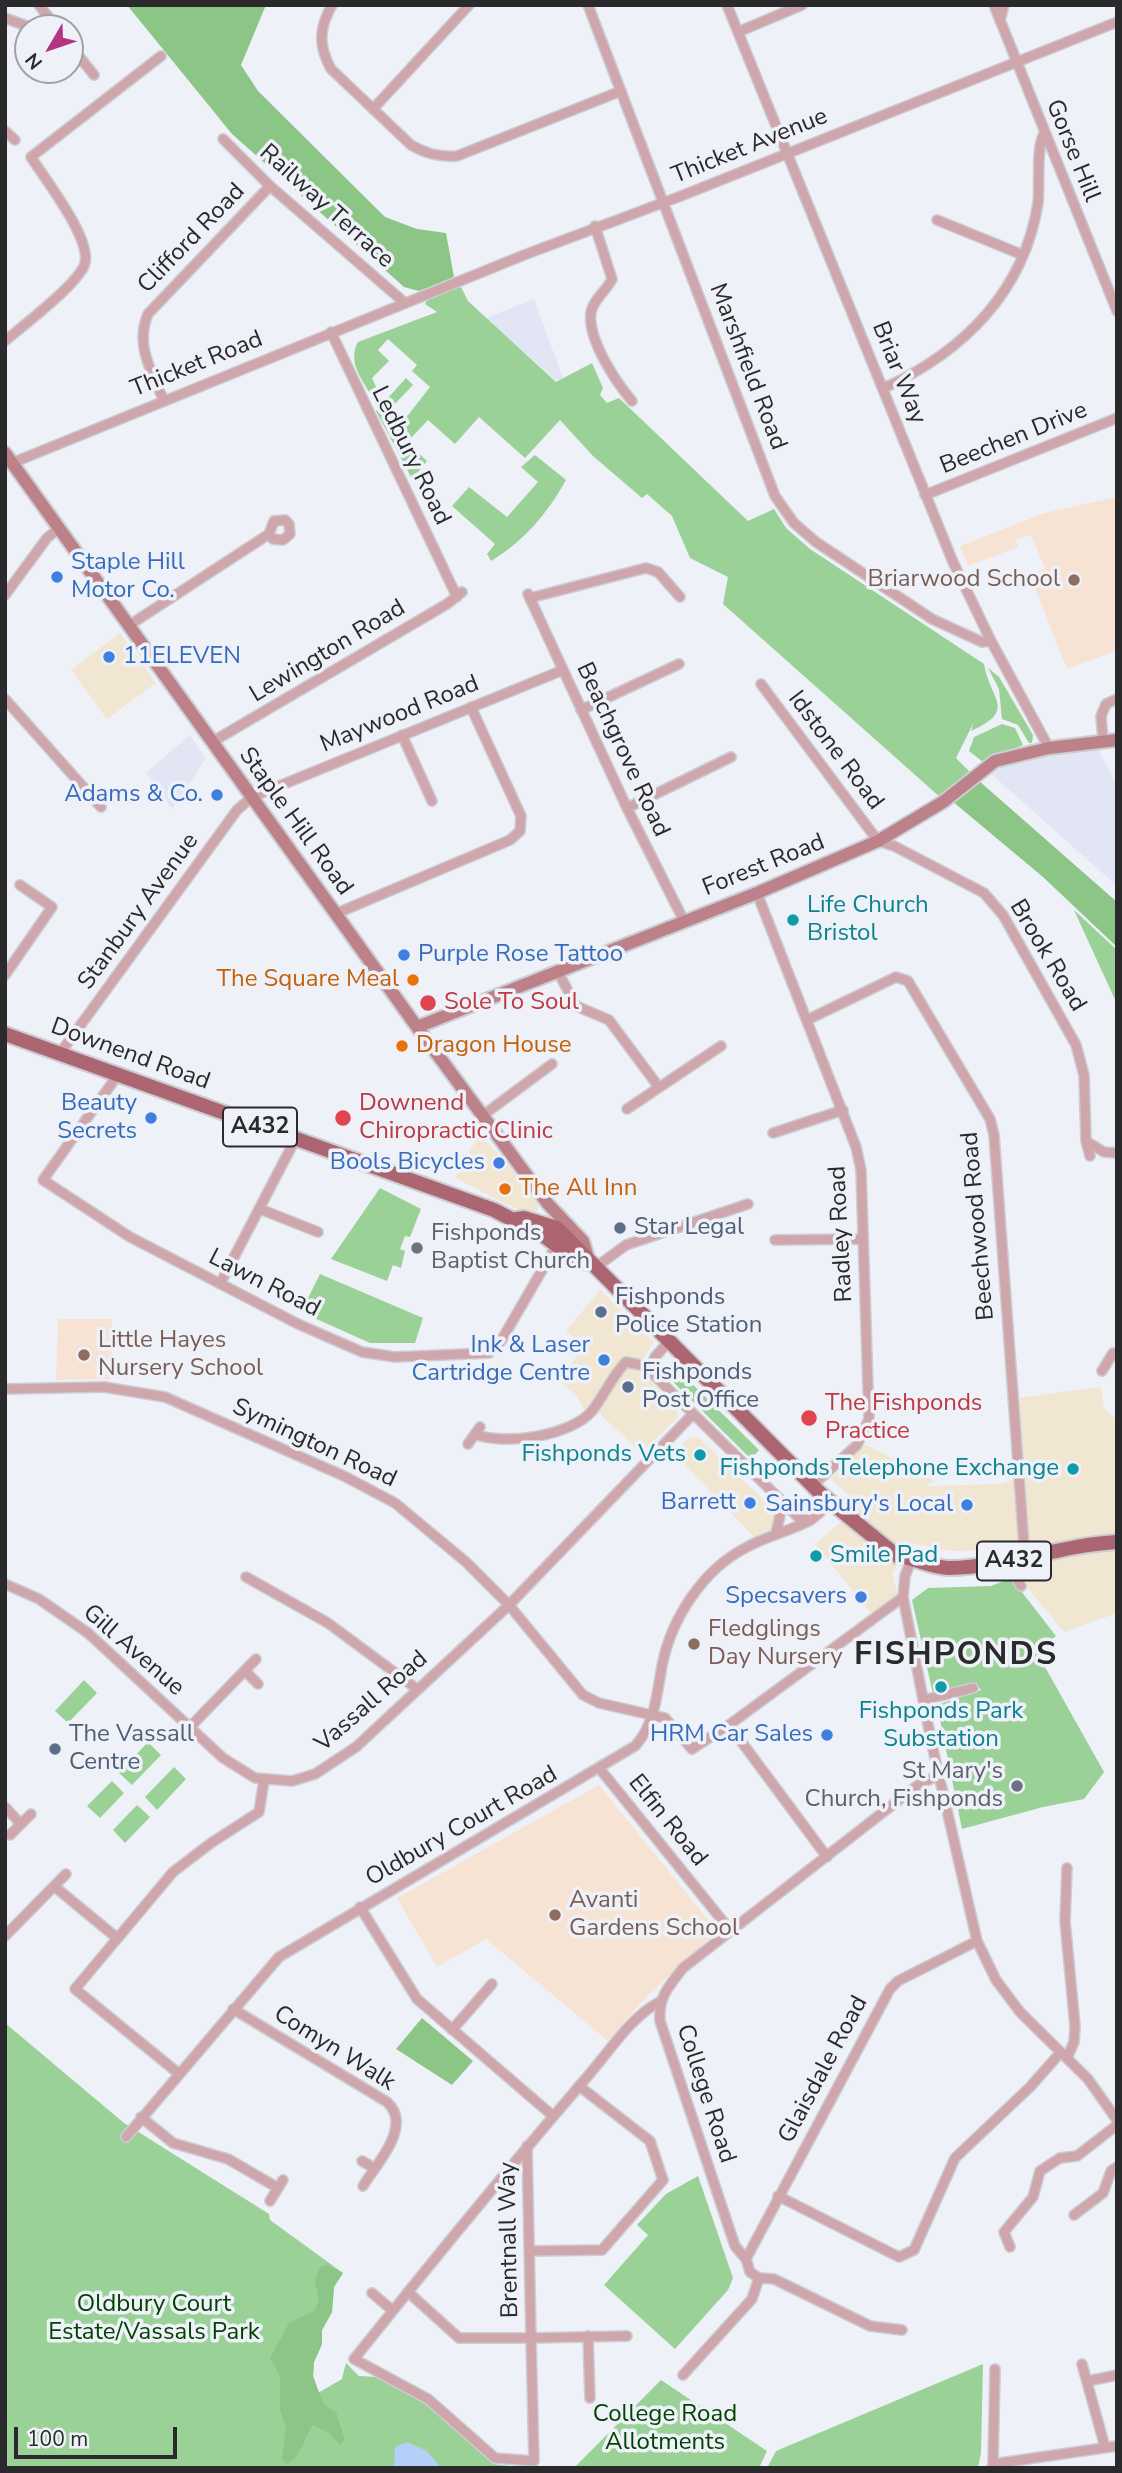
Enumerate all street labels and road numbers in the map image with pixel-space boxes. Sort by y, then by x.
street label: Gorse Hill [1038,96,1106,206]
street label: Thicket Avenue [668,103,832,191]
street label: Railway Terrace [253,139,399,275]
street label: Clifford Road [132,178,252,300]
street label: Marshfield Road [702,280,792,454]
street label: Briar Way [864,318,932,428]
street label: Thicket Road [127,325,267,405]
street label: Ledbury Road [364,382,456,530]
street label: Beechen Drive [936,396,1092,482]
street label: Lewington Road [245,594,411,710]
street label: Beachgrove Road [569,658,675,842]
street label: Maywood Road [316,670,484,760]
street label: Idstone Road [781,686,889,816]
street label: Staple Hill Road [232,742,358,902]
street label: Stanbury Avenue [73,828,205,996]
street label: Forest Road [699,828,829,904]
street label: Brook Road [1002,895,1092,1017]
street label: Downend Road [47,1013,213,1097]
road number: A432 [223,1108,297,1146]
street label: Beechwood Road [956,1131,1002,1321]
street label: Radley Road [824,1165,860,1303]
street label: Lawn Road [203,1244,325,1324]
street label: Symington Road [227,1393,401,1495]
road number: A432 [977,1542,1051,1580]
street label: Gill Avenue [76,1599,190,1703]
street label: Vassall Road [310,1645,434,1759]
street label: Oldbury Court Road [361,1760,563,1894]
street label: Elfin Road [621,1769,713,1873]
street label: Glaisdale Road [773,1991,875,2149]
street label: Comyn Walk [268,2000,400,2098]
street label: College Road [669,2021,741,2167]
street label: Brentnall Way [494,2162,526,2318]

